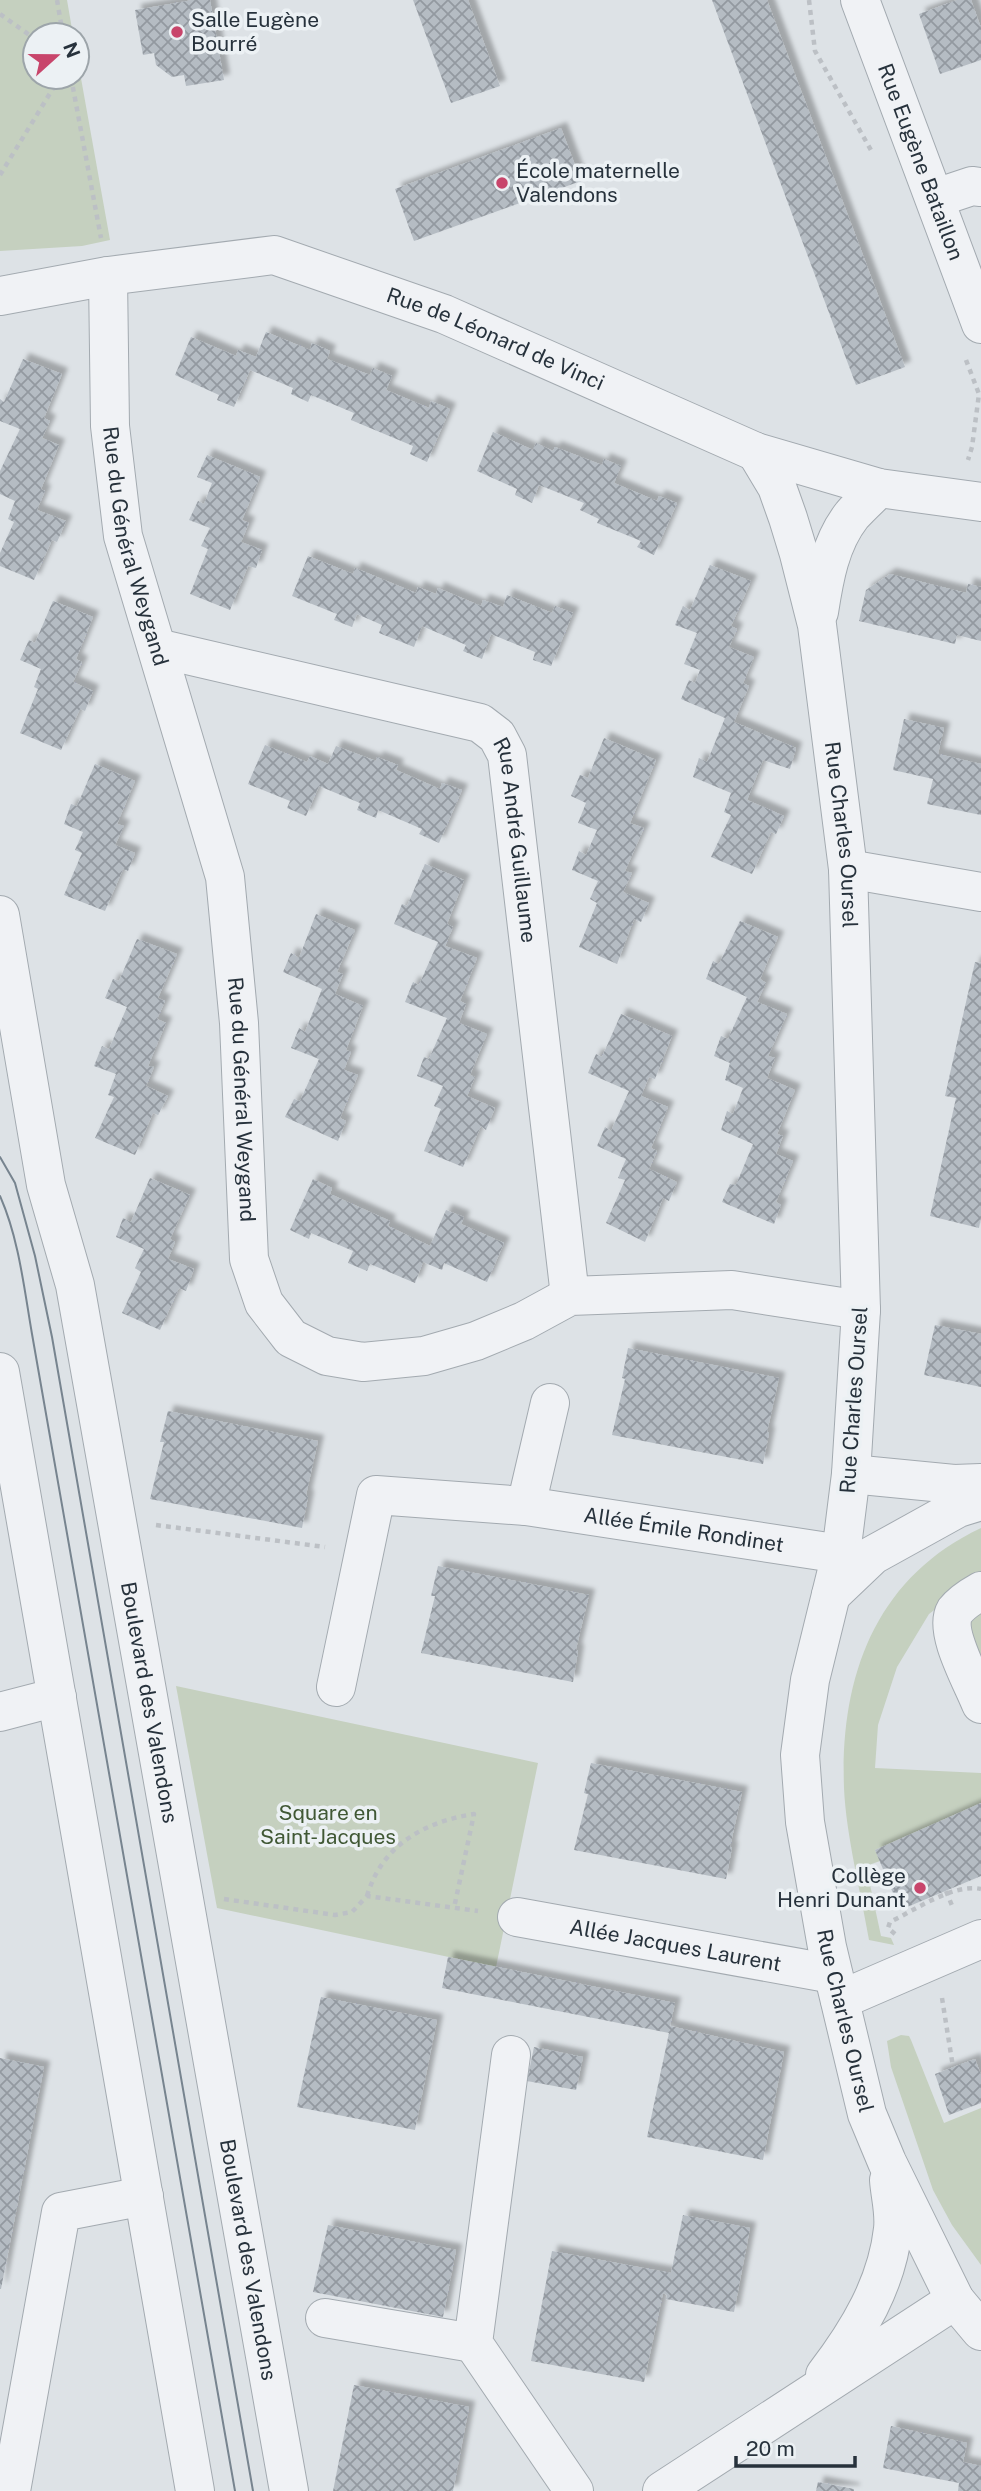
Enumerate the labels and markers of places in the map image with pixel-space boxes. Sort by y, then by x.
place label: Salle Eugène Bourré [191,7,319,56]
marker: Salle Eugène Bourré [169,24,185,40]
place label: École maternelle Valendons [516,158,680,207]
marker: École maternelle Valendons [494,175,510,191]
place label: Collège Henri Dunant [777,1863,906,1912]
marker: Collège Henri Dunant [912,1880,928,1896]

